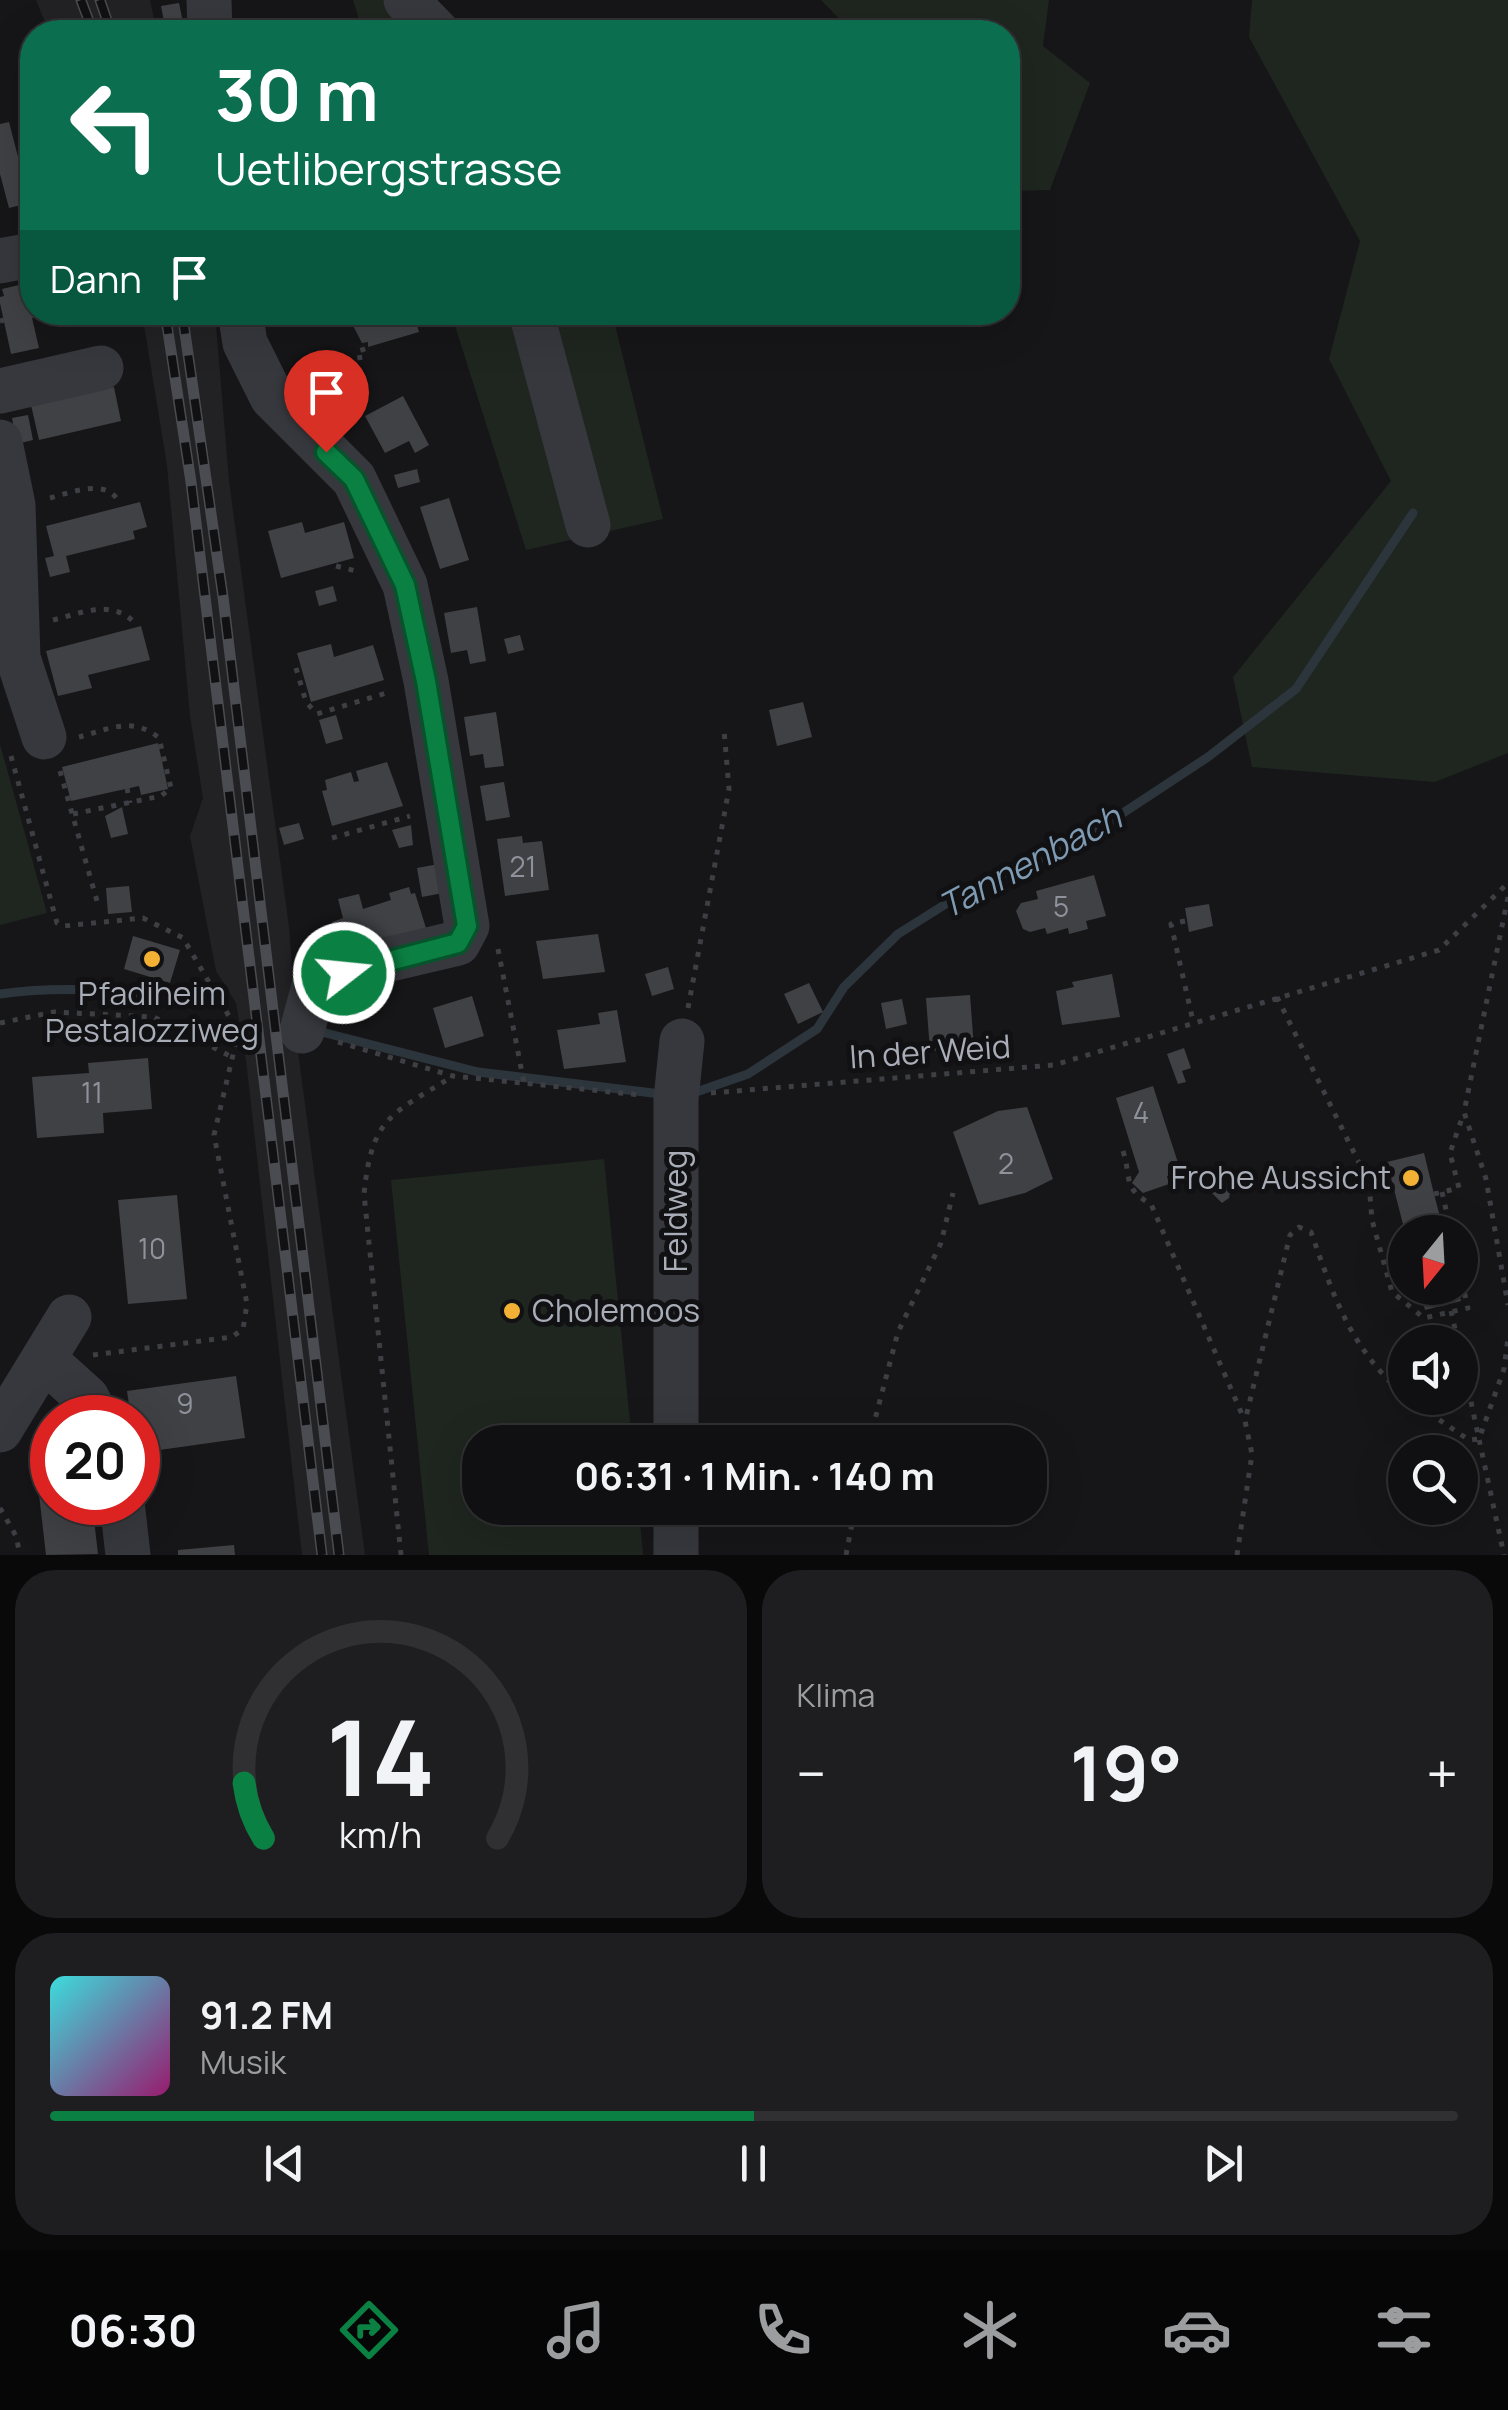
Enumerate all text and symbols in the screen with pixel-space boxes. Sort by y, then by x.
text: 30 m [215,46,379,142]
icon: left [50,60,180,190]
text: Uetlibergstrasse [215,137,562,199]
icon: arrive [162,250,217,305]
text: Dann [50,252,142,304]
pin [284,350,369,453]
icon: arrive [299,365,354,420]
water label: Tannenbach [930,792,1130,929]
house number: 21 [510,847,536,885]
house number: 5 [1053,887,1069,925]
position arrow [292,921,396,1025]
marker: Pfadiheim Pestalozziweg [141,948,163,970]
place label: Pfadiheim Pestalozziweg [45,971,259,1052]
street label: In der Weid [848,1023,1012,1079]
house number: 11 [81,1073,103,1111]
house number: 4 [1133,1093,1149,1131]
house number: 2 [998,1144,1014,1182]
street label: Feldweg [653,1150,697,1272]
place label: Frohe Aussicht [1171,1155,1391,1199]
marker: Frohe Aussicht [1400,1167,1422,1189]
north arrow [1388,1215,1478,1305]
map controls [1388,1215,1478,1525]
house number: 10 [138,1229,166,1267]
place label: Cholemoos [532,1288,700,1332]
marker: Cholemoos [501,1300,523,1322]
button: sound [1388,1325,1478,1415]
house number: 9 [176,1384,194,1422]
speed limit sign: 20 [30,1395,160,1525]
button: search [1388,1435,1478,1525]
text: 06:31 · 1 Min. · 140 m [574,1449,935,1501]
text: Klima [797,1673,875,1717]
text: 14 [326,1685,435,1827]
text: 19° [1070,1721,1183,1824]
text: − [797,1735,826,1811]
text: + [1426,1735,1458,1811]
text: km/h [339,1810,422,1859]
text: 91.2 FM [200,1988,333,2040]
text: Musik [200,2040,286,2084]
icon: previous [257,2136,312,2191]
icon: pause [726,2136,781,2191]
icon: next [1196,2136,1251,2191]
icon: directions [334,2295,404,2365]
icon: music [541,2295,611,2365]
icon: phone [748,2295,818,2365]
icon: climate [955,2295,1025,2365]
icon: car [1162,2295,1232,2365]
icon: filters [1369,2295,1439,2365]
text: 06:30 [69,2299,197,2361]

